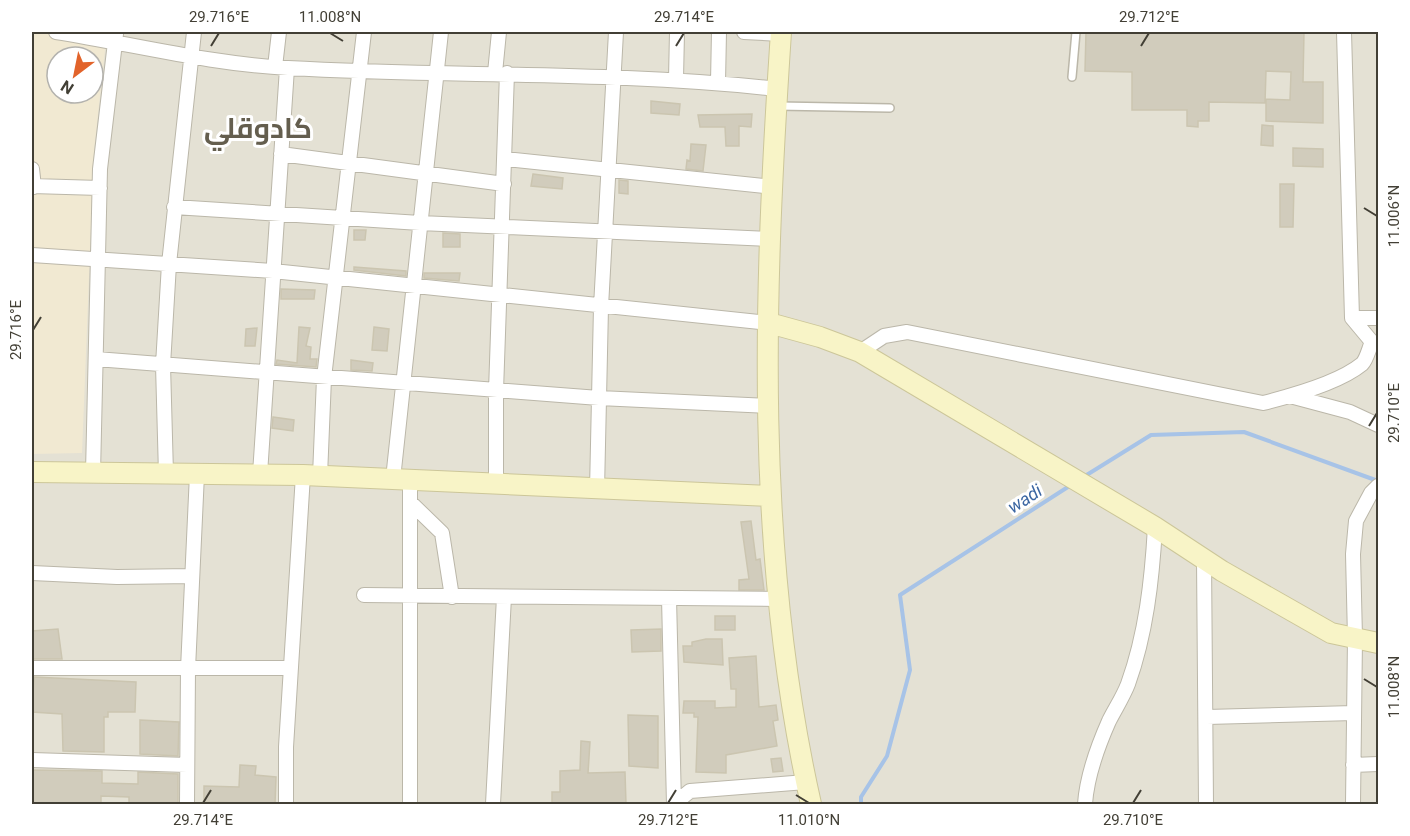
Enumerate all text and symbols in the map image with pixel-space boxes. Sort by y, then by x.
text: 29.716°E [189,8,250,26]
text: 11.008°N [299,8,361,26]
text: 29.714°E [654,8,715,26]
text: 29.712°E [1119,8,1180,26]
north arrow [45,45,105,105]
text: N [57,76,77,98]
district label: كادوقلي [204,112,312,151]
text: 11.006°N [1385,185,1403,247]
text: 29.716°E [7,299,25,360]
text: 29.710°E [1385,382,1403,443]
water label: wadi [1004,479,1046,517]
text: 11.008°N [1385,656,1403,718]
text: 29.714°E [173,811,234,829]
text: 29.712°E [638,811,699,829]
text: 11.010°N [778,811,840,829]
text: 29.710°E [1103,811,1164,829]

